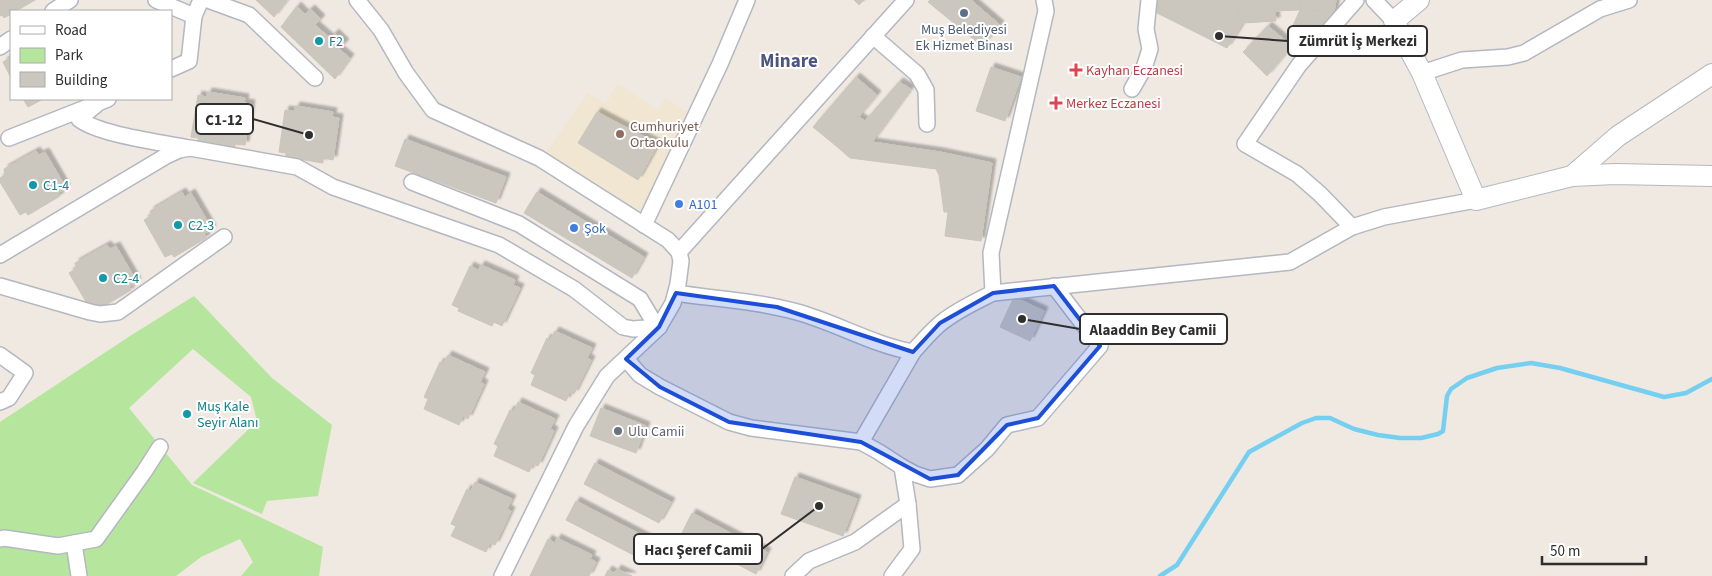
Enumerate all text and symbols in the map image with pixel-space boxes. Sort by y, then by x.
marker: Muş Belediyesi Ek Hizmet Binası [958,7,970,19]
legend [10,10,172,100]
text: Road [55,20,87,41]
place label: Muş Belediyesi Ek Hizmet Binası [915,20,1013,56]
callout: Zümrüt İş Merkezi [1288,26,1427,56]
text: Zümrüt İş Merkezi [1299,31,1417,52]
place label: F2 [329,32,343,52]
marker: F2 [313,35,325,47]
text: Park [55,45,84,66]
district label: Minare [760,48,818,75]
place label: Kayhan Eczanesi [1086,61,1183,81]
marker: Kayhan Eczanesi [1070,64,1082,76]
text: Building [55,70,108,91]
place label: Merkez Eczanesi [1066,94,1161,114]
marker: Merkez Eczanesi [1050,97,1062,109]
callout: C1-12 [196,104,253,134]
text: C1-12 [205,110,243,131]
place label: Cumhuriyet Ortaokulu [630,117,699,153]
marker: Cumhuriyet Ortaokulu [614,128,626,140]
place label: C1-4 [43,176,69,196]
marker: C1-4 [27,179,39,191]
place label: A101 [689,195,718,215]
marker: A101 [673,198,685,210]
place label: C2-3 [188,216,214,236]
marker: C2-3 [172,219,184,231]
place label: Şok [584,219,606,239]
marker: Şok [568,222,580,234]
place label: C2-4 [113,269,139,289]
marker: C2-4 [97,272,109,284]
callout: Alaaddin Bey Camii [1080,314,1227,344]
text: Alaaddin Bey Camii [1089,320,1216,341]
place label: Muş Kale Seyir Alanı [197,397,258,433]
marker: Muş Kale Seyir Alanı [181,408,193,420]
place label: Ulu Camii [628,422,685,442]
marker: Ulu Camii [612,425,624,437]
callout: Hacı Şeref Camii [634,534,762,564]
scale bar [1542,534,1646,566]
text: Hacı Şeref Camii [644,540,752,561]
text: 50 m [1550,541,1580,562]

